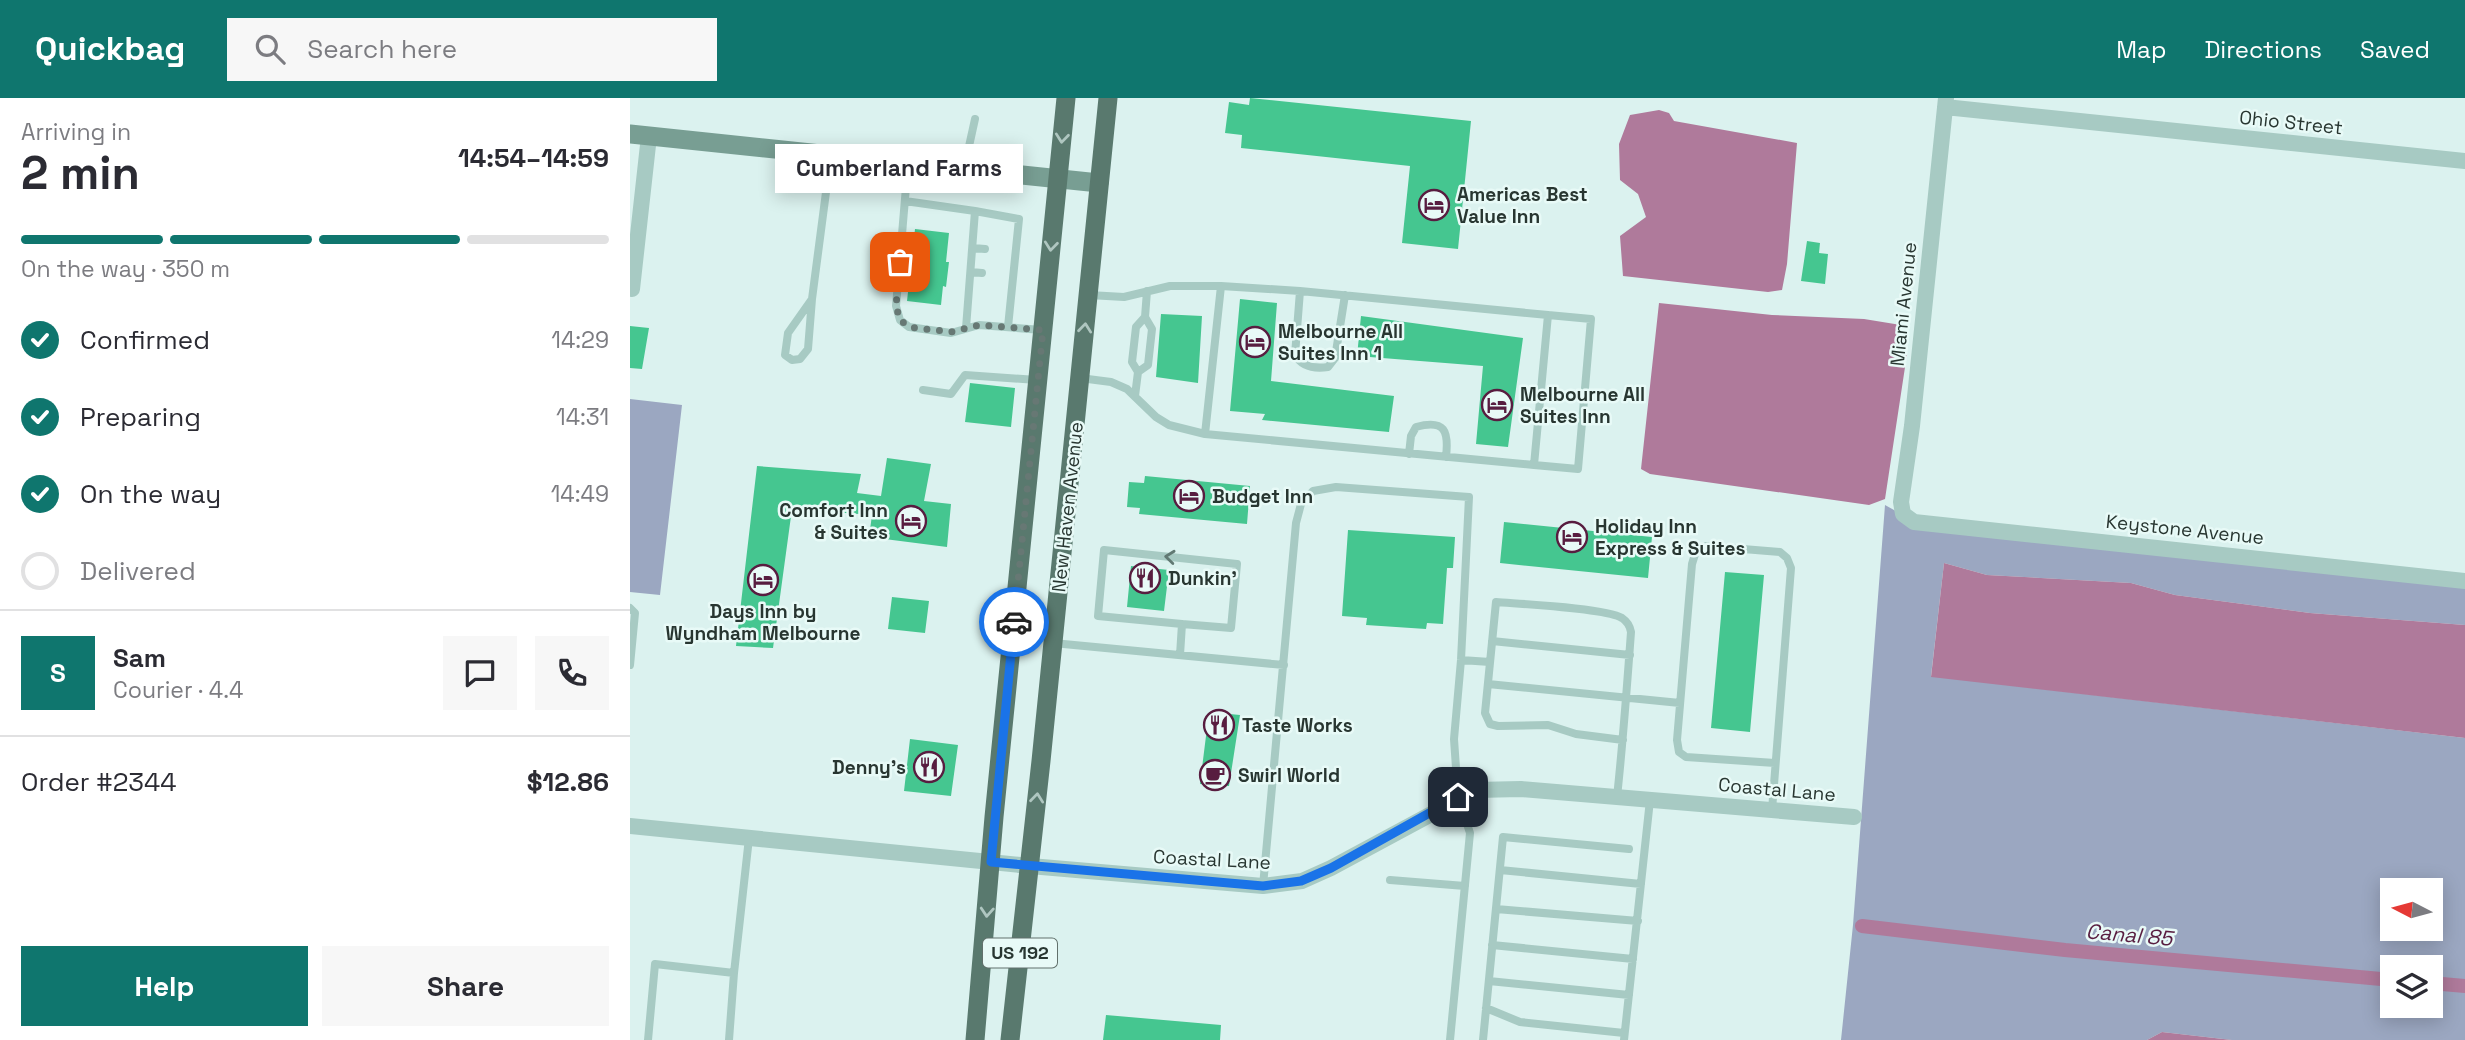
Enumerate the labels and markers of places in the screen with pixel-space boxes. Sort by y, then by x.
callout: Cumberland Farms [776,143,1024,192]
place label: Americas Best Value Inn [1457,182,1588,229]
hotel icon: Americas Best Value Inn [1417,188,1451,222]
pin [870,232,930,292]
place label: Melbourne All Suites Inn 1 [1278,319,1403,366]
hotel icon: Melbourne All Suites Inn 1 [1238,325,1272,359]
place label: Melbourne All Suites Inn [1520,382,1645,429]
hotel icon: Melbourne All Suites Inn [1480,388,1514,422]
hotel icon: Budget Inn [1172,479,1206,513]
place label: Budget Inn [1212,484,1313,509]
place label: Comfort Inn & Suites [779,498,888,545]
hotel icon: Comfort Inn & Suites [894,504,928,538]
place label: Holiday Inn Express & Suites [1595,514,1745,561]
hotel icon: Holiday Inn Express & Suites [1555,520,1589,554]
restaurant icon: Dunkin' [1128,561,1162,595]
hotel icon: Days Inn by Wyndham Melbourne [746,563,780,597]
place label: Dunkin' [1168,566,1237,591]
place label: Days Inn by Wyndham Melbourne [666,599,860,646]
restaurant icon: Taste Works [1202,708,1236,742]
place label: Taste Works [1242,713,1353,738]
restaurant icon: Denny's [912,750,946,784]
place label: Denny's [832,755,906,780]
cafe icon: Swirl World [1198,758,1232,792]
place label: Swirl World [1238,763,1340,788]
pin [1428,767,1488,827]

